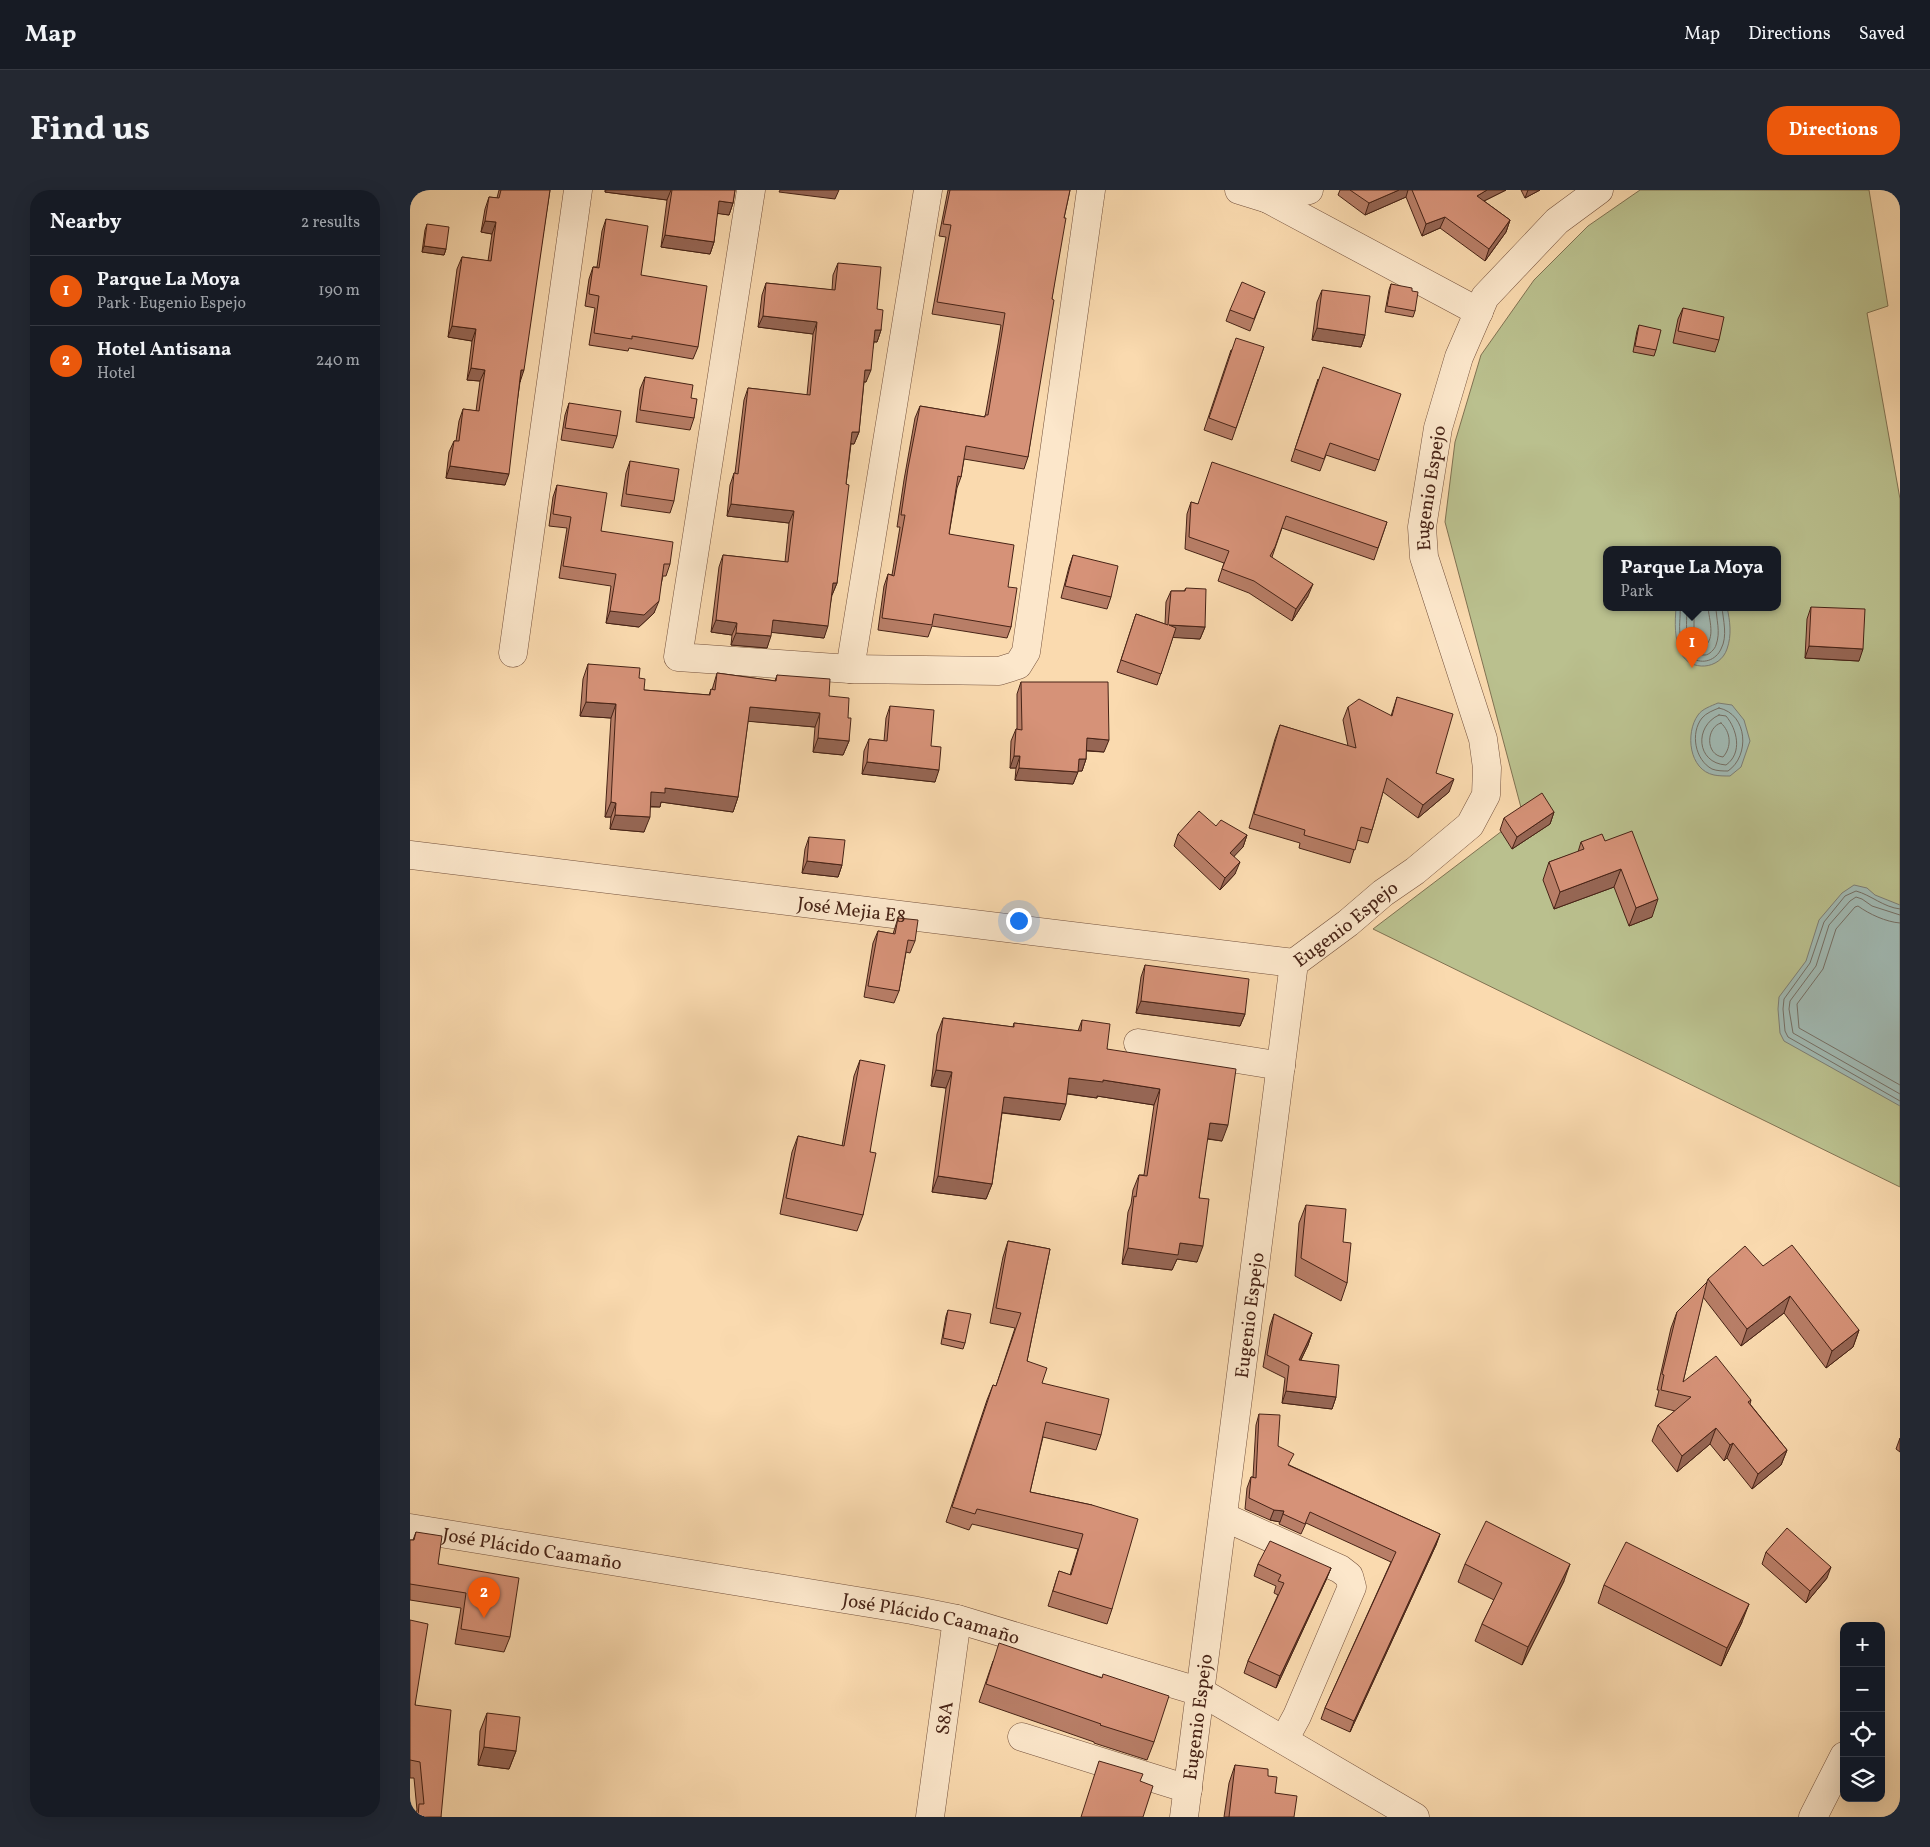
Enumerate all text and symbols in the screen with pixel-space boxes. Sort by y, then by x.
text: Map [25,18,76,52]
text: Map [1684,22,1720,47]
text: Directions [1748,22,1831,47]
text: Saved [1859,22,1905,47]
text: Find us [30,106,150,154]
button: Directions [1767,106,1900,155]
text: Nearby [50,208,121,237]
text: 2 results [301,212,360,234]
text: Parque La Moya [97,267,240,293]
text: 1 [63,280,69,302]
text: 190 m [318,280,360,302]
text: Park · Eugenio Espejo [97,293,246,315]
text: Hotel Antisana [97,337,231,363]
text: 2 [62,350,70,372]
text: 240 m [316,350,360,372]
text: Hotel [97,363,135,385]
street label: Eugenio Espejo [1411,424,1453,552]
popup [1603,546,1781,611]
text: Parque La Moya [1620,555,1764,581]
text: Park [1620,581,1653,603]
pin: 1 [1676,627,1708,668]
street label: Eugenio Espejo [1289,875,1404,974]
street label: José Mejia E8 [796,891,907,930]
your location [1006,908,1032,934]
street label: Eugenio Espejo [1230,1251,1272,1380]
street label: José Plácido Caamaño [440,1523,624,1577]
pin: 2 [468,1577,500,1618]
street label: José Plácido Caamaño [840,1588,1023,1652]
map controls [1840,1622,1885,1802]
button: + [1840,1622,1885,1667]
street label: Eugenio Espejo [1178,1653,1220,1782]
button: − [1840,1667,1885,1712]
street label: S8A [930,1700,961,1737]
button: locate [1840,1712,1885,1757]
button: layers [1840,1757,1885,1802]

